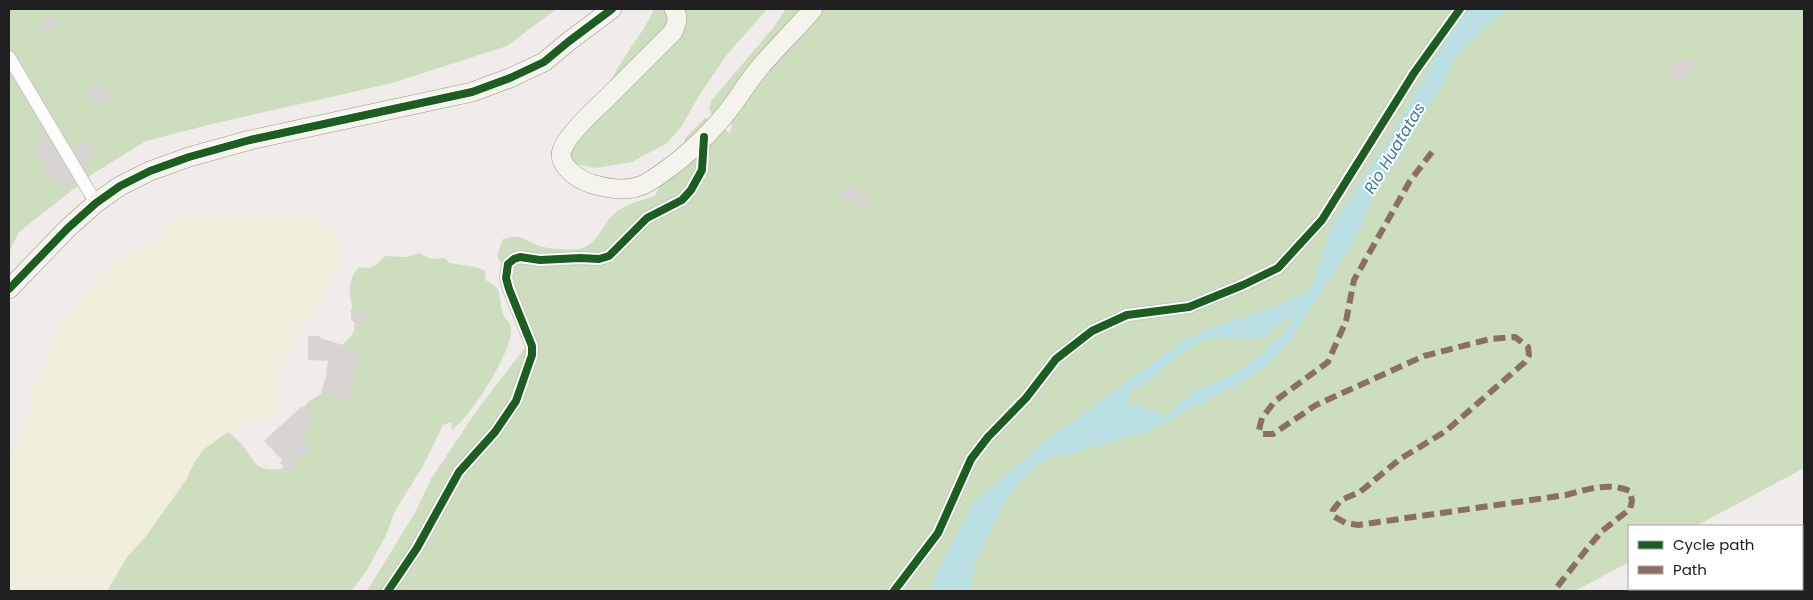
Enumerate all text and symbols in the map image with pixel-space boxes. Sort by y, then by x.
water label: Rio Huatatas [1358,98,1431,198]
legend [1628,525,1803,590]
text: Cycle path [1673,534,1754,555]
text: Path [1673,559,1707,580]

